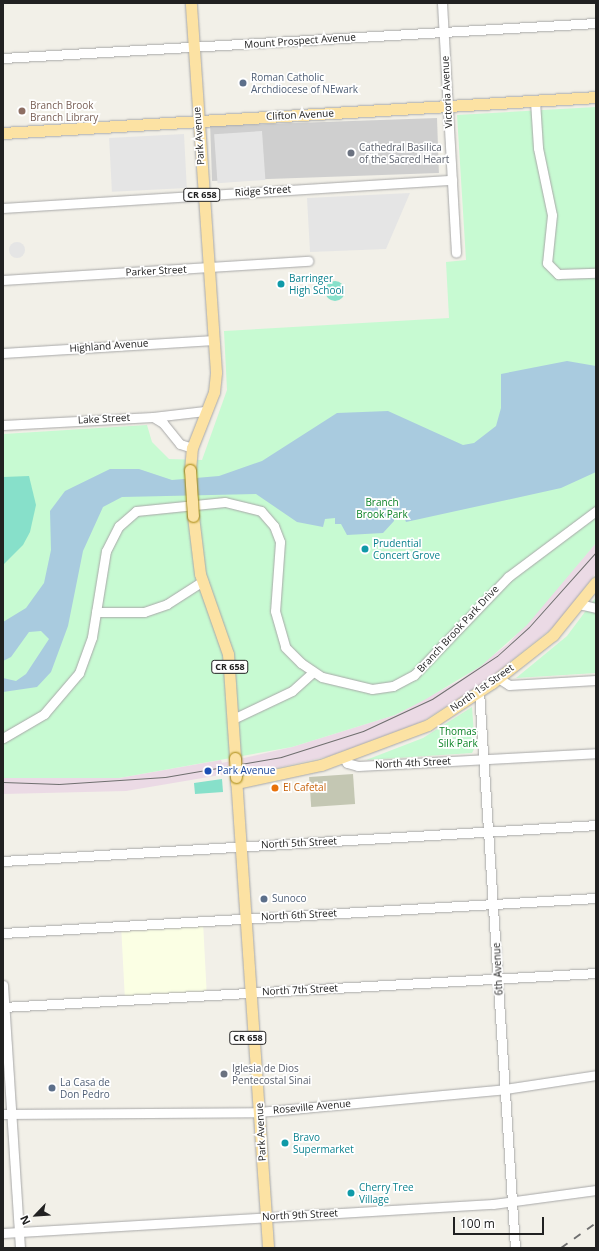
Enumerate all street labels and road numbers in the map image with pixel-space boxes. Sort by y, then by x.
street label: Mount Prospect Avenue [244,31,356,51]
street label: Victoria Avenue [439,56,455,128]
street label: Park Avenue [191,106,207,166]
street label: Clifton Avenue [266,107,334,123]
street label: Ridge Street [234,183,292,199]
road number: CR 658 [183,188,221,202]
street label: Parker Street [125,263,187,279]
street label: Highland Avenue [69,337,149,355]
street label: Lake Street [78,412,130,426]
street label: Branch Brook Park Drive [415,583,501,675]
road number: CR 658 [211,660,249,674]
street label: North 1st Street [448,662,516,714]
street label: North 4th Street [375,755,451,771]
street label: North 5th Street [261,835,337,851]
street label: North 6th Street [261,907,337,923]
street label: 6th Avenue [491,942,505,996]
street label: North 7th Street [262,982,338,998]
road number: CR 658 [229,1031,267,1045]
street label: Roseville Avenue [273,1098,351,1116]
street label: Park Avenue [253,1103,269,1161]
street label: North 9th Street [262,1207,338,1223]

